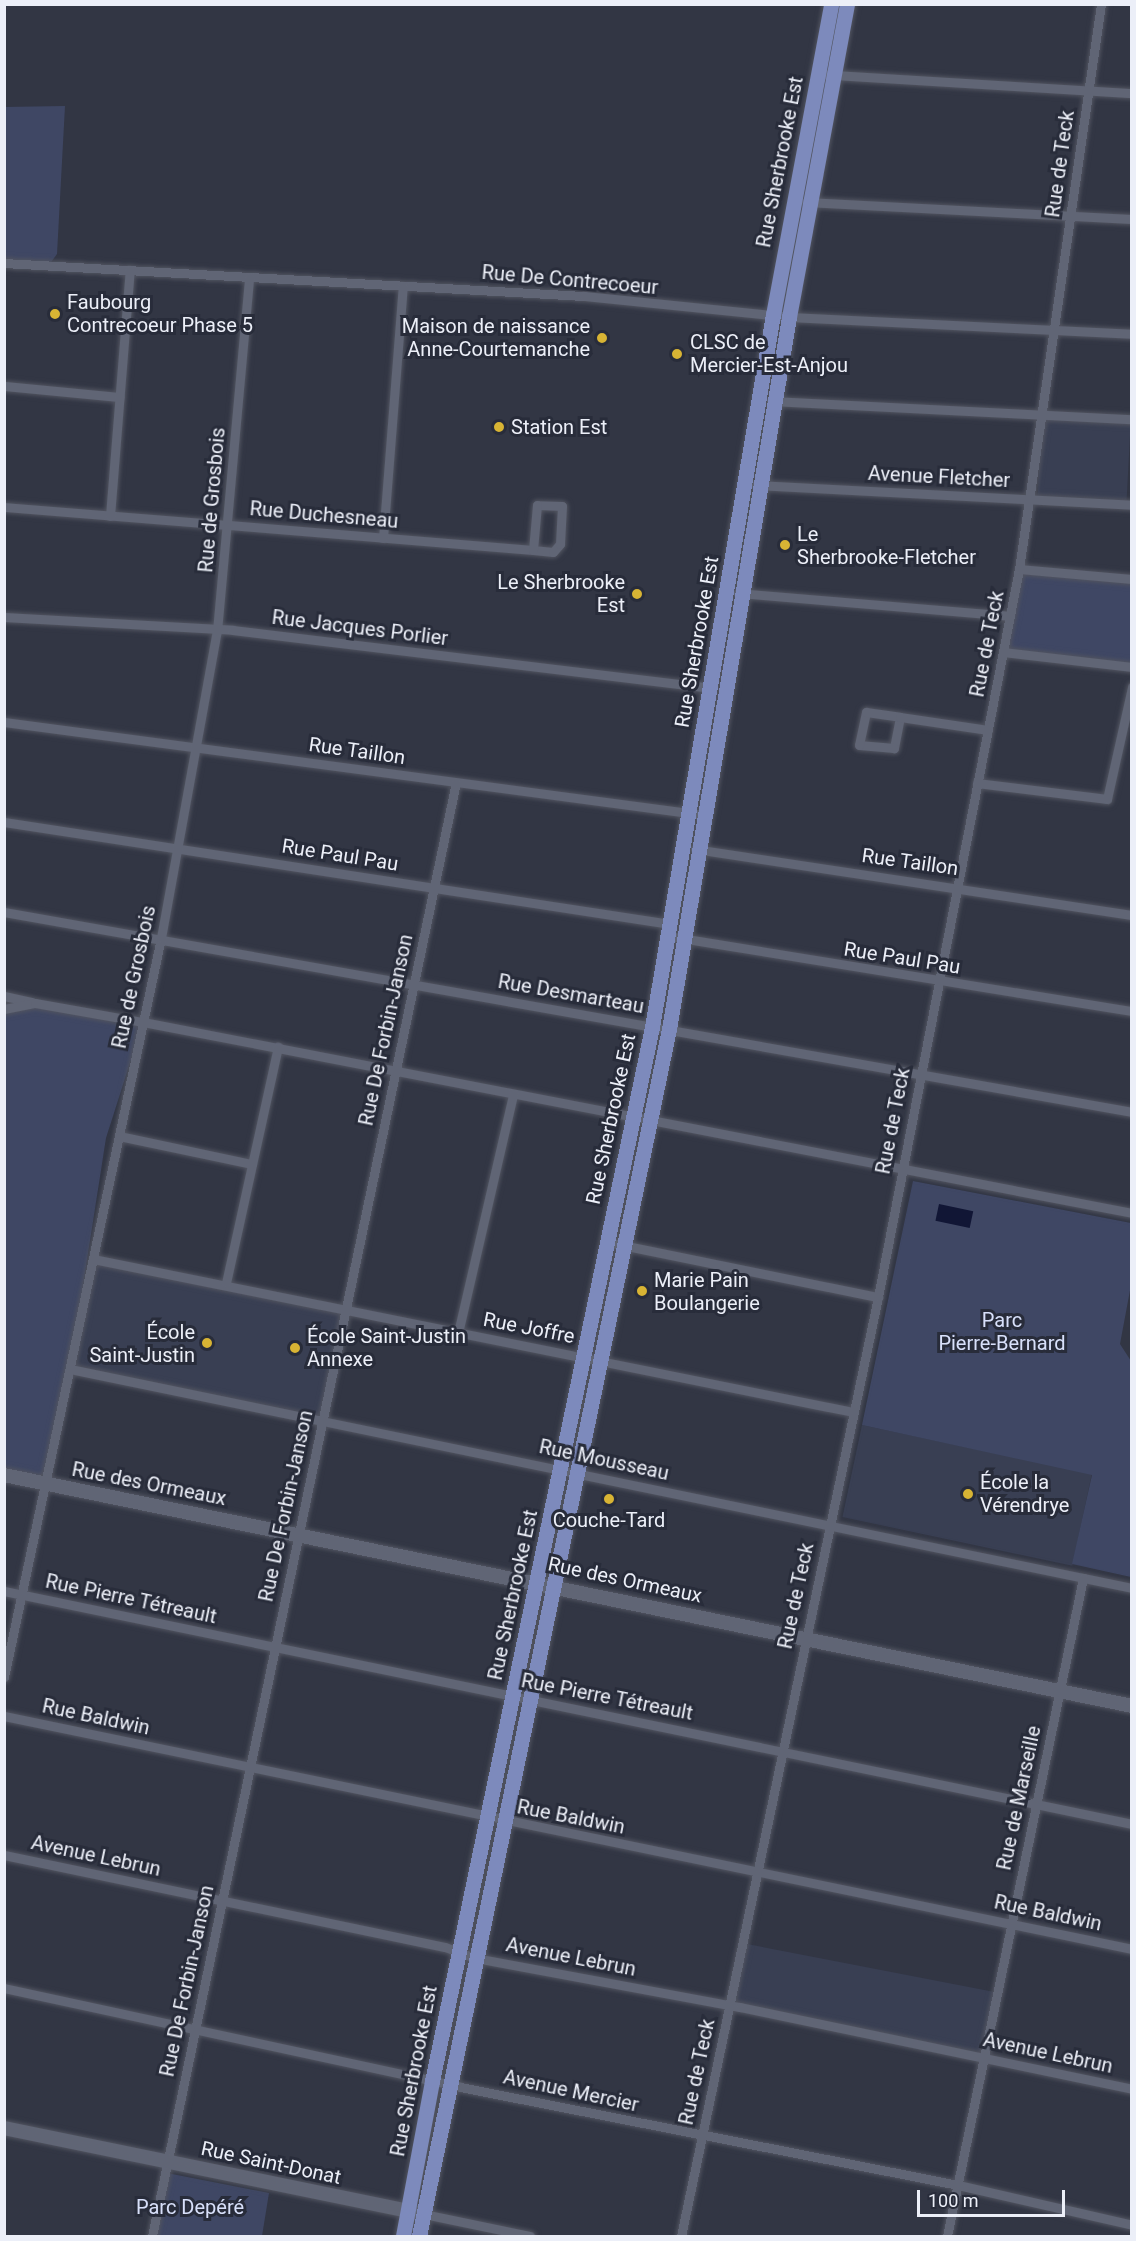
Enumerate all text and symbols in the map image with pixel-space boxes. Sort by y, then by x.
street label: Rue Sherbrooke Est [752,75,808,249]
street label: Rue de Teck [1041,109,1079,219]
street label: Rue De Contrecoeur [481,260,659,300]
place label: Faubourg Contrecoeur Phase 5 [67,290,253,337]
marker: Faubourg Contrecoeur Phase 5 [48,307,62,321]
place label: Maison de naissance Anne-Courtemanche [402,314,590,361]
place label: CLSC de Mercier-Est-Anjou [690,330,848,377]
marker: Maison de naissance Anne-Courtemanche [595,331,609,345]
marker: CLSC de Mercier-Est-Anjou [668,345,686,363]
place label: Station Est [511,415,607,439]
marker: Station Est [492,420,506,434]
street label: Rue de Grosbois [194,426,230,574]
street label: Avenue Fletcher [867,461,1011,493]
street label: Rue Duchesneau [249,497,399,533]
place label: Le Sherbrooke-Fletcher [797,522,976,569]
marker: Le Sherbrooke-Fletcher [778,538,792,552]
street label: Rue Sherbrooke Est [670,554,724,730]
place label: Le Sherbrooke Est [497,570,625,617]
marker: Le Sherbrooke Est [630,587,644,601]
street label: Rue de Teck [965,589,1009,699]
street label: Rue Jacques Porlier [271,605,449,651]
street label: Rue Taillon [307,732,407,770]
street label: Rue Paul Pau [280,834,400,876]
street label: Rue Taillon [860,843,960,881]
street label: Rue de Grosbois [107,903,161,1051]
street label: Rue De Forbin-Janson [354,932,418,1128]
street label: Rue Paul Pau [842,937,962,979]
street label: Rue Desmarteau [496,969,646,1019]
street label: Rue Sherbrooke Est [581,1032,641,1206]
street label: Rue de Teck [871,1066,915,1176]
place label: Marie Pain Boulangerie [654,1268,760,1315]
marker: Marie Pain Boulangerie [635,1284,649,1298]
street label: Rue Joffre [481,1307,577,1349]
park label: Parc Pierre-Bernard [938,1308,1066,1355]
place label: École Saint-Justin [89,1320,195,1367]
place label: École Saint-Justin Annexe [307,1324,466,1371]
marker: École Saint-Justin [200,1336,214,1350]
marker: École Saint-Justin Annexe [288,1341,302,1355]
street label: Rue De Forbin-Janson [254,1408,318,1604]
street label: Rue Mousseau [537,1435,671,1485]
street label: Rue des Ormeaux [70,1457,228,1511]
place label: École la Vérendrye [980,1470,1069,1517]
marker: École la Vérendrye [961,1487,975,1501]
marker: Couche-Tard [602,1492,616,1506]
street label: Rue Sherbrooke Est [483,1508,543,1682]
place label: Couche-Tard [553,1508,665,1532]
street label: Rue de Teck [773,1541,819,1651]
street label: Rue des Ormeaux [546,1552,704,1608]
street label: Rue Pierre Tétreault [43,1569,219,1629]
street label: Rue Pierre Tétreault [519,1669,695,1725]
street label: Rue Baldwin [40,1694,152,1740]
street label: Rue de Marseille [992,1724,1046,1872]
street label: Rue Baldwin [515,1795,627,1839]
street label: Avenue Lebrun [29,1831,163,1881]
street label: Rue De Forbin-Janson [155,1883,219,2079]
street label: Rue Baldwin [992,1890,1104,1936]
street label: Avenue Lebrun [504,1933,638,1981]
street label: Rue Sherbrooke Est [386,1984,442,2158]
street label: Rue de Teck [674,2017,720,2127]
street label: Avenue Lebrun [981,2028,1115,2078]
street label: Avenue Mercier [501,2065,641,2117]
street label: Rue Saint-Donat [199,2136,343,2190]
scale bar [920,2178,1068,2216]
text: 100 m [928,2190,979,2211]
park label: Parc Depéré [136,2195,244,2219]

